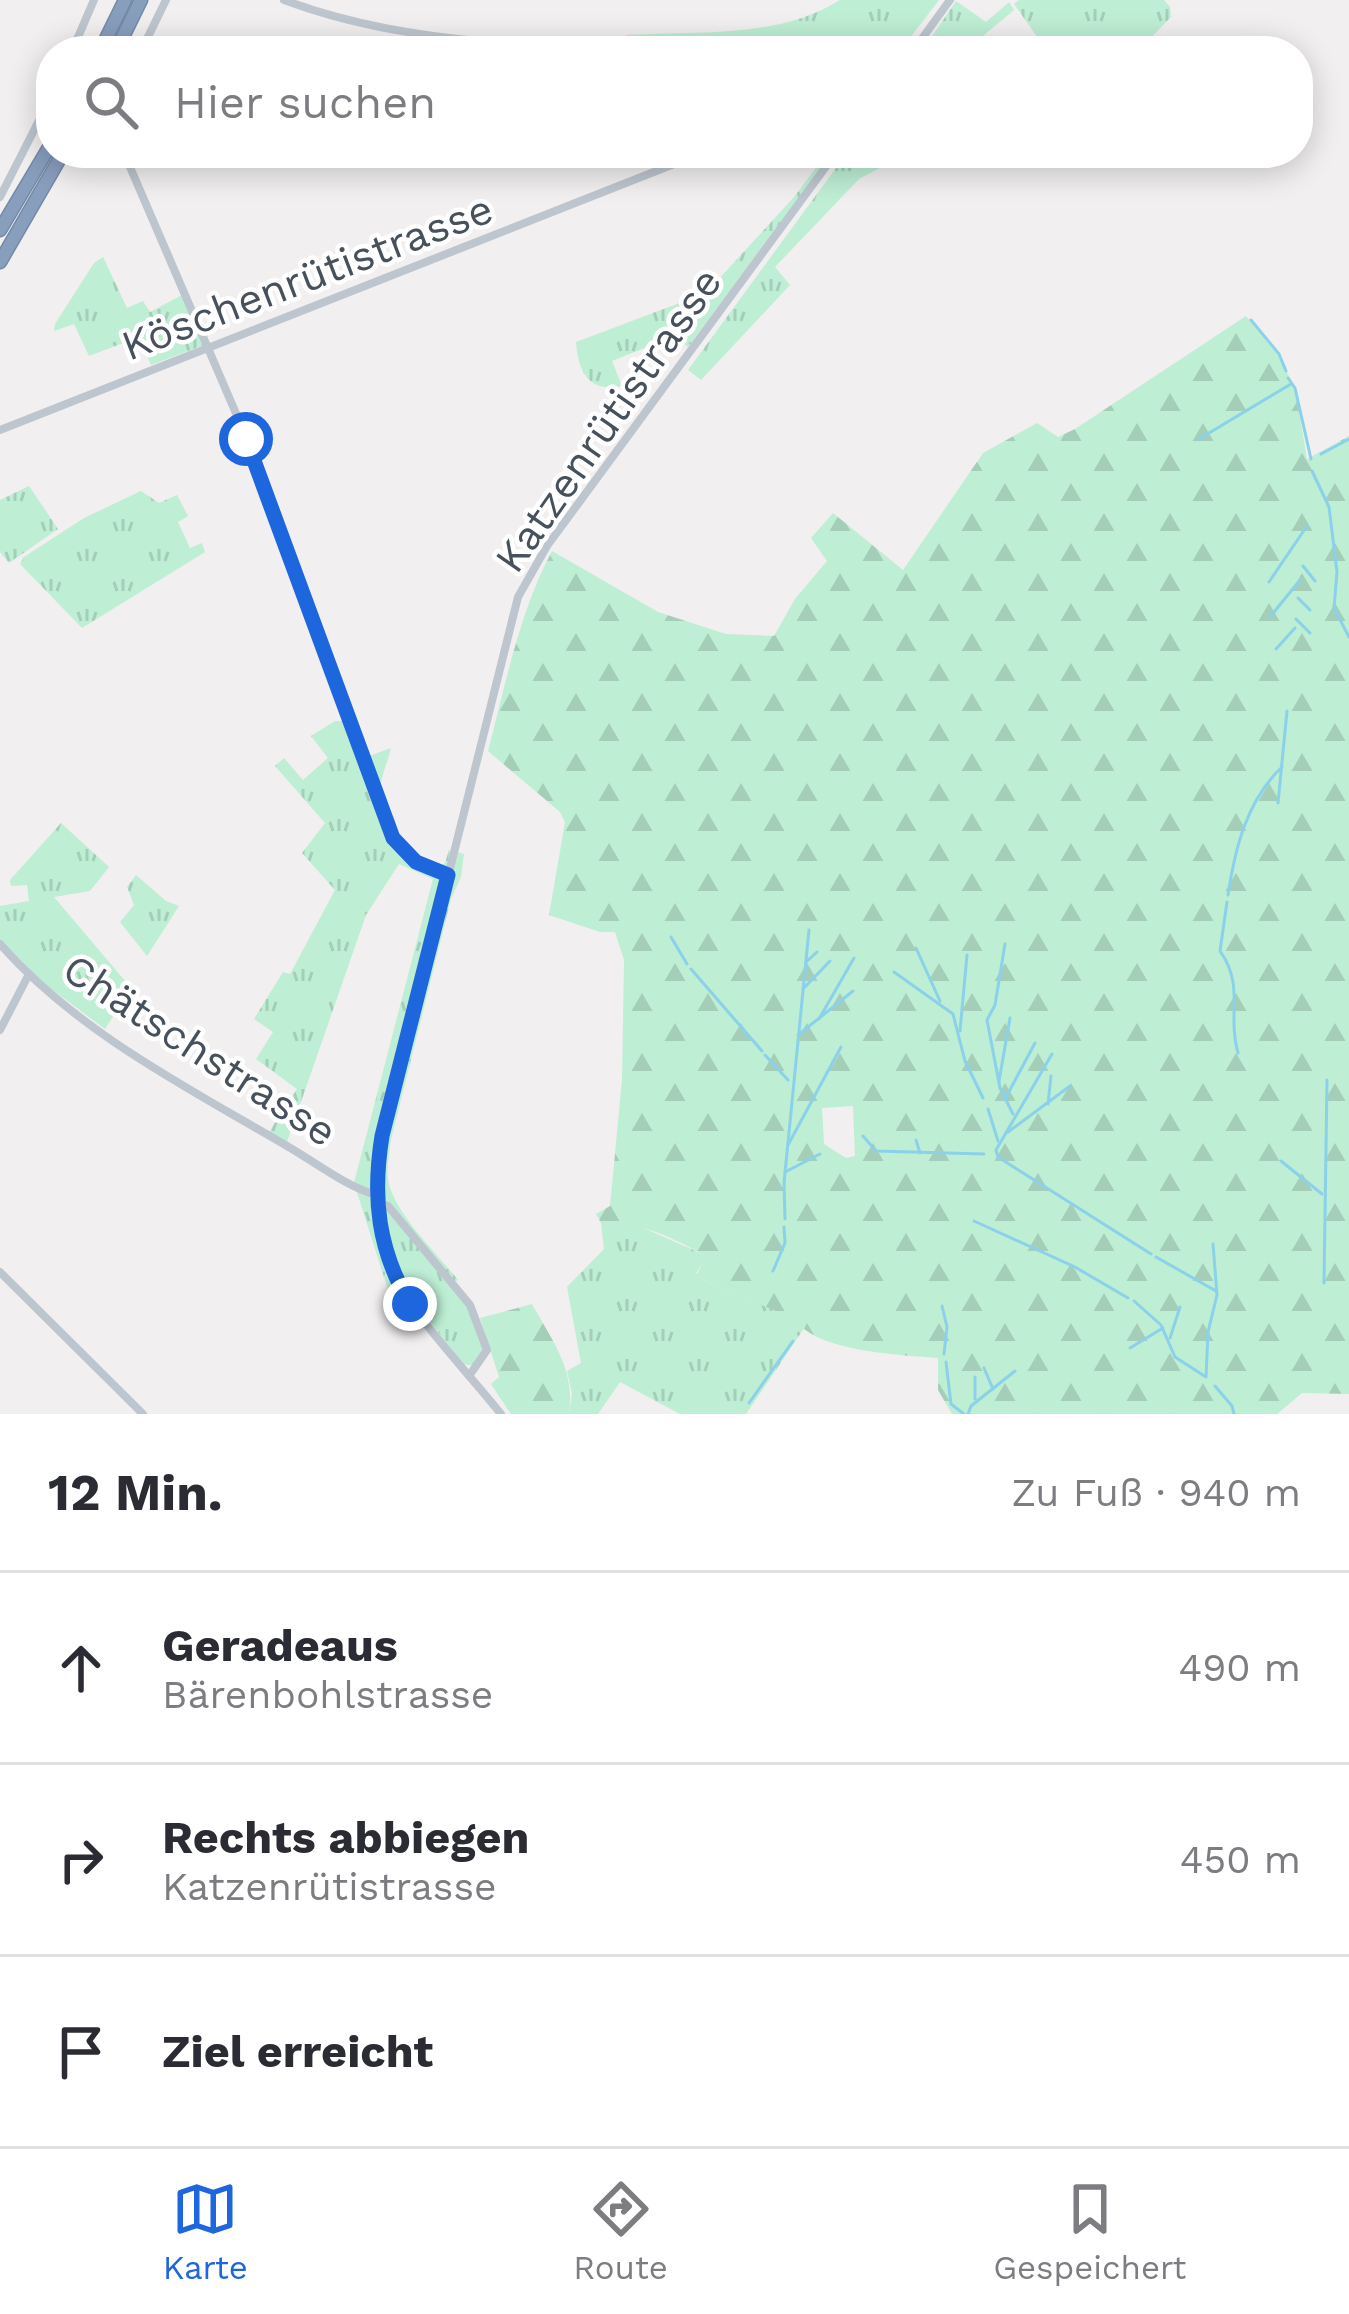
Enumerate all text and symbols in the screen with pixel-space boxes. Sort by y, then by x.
search box [36,36,1313,168]
icon: search [78,69,144,135]
text: Hier suchen [174,76,436,129]
street label: Köschenrütistrasse [115,184,499,370]
street label: Katzenrütistrasse [485,258,731,582]
route start [219,412,273,466]
street label: Chätschstrasse [54,944,346,1156]
route end [383,1277,437,1331]
text: 12 Min. [48,1463,223,1522]
text: Zu Fuß · 940 m [1012,1470,1301,1515]
text: Geradeaus [162,1619,398,1672]
icon: ahead [48,1635,114,1701]
text: 490 m [1178,1645,1301,1690]
text: Bärenbohlstrasse [162,1672,493,1717]
text: Rechts abbiegen [162,1811,529,1864]
icon: right [48,1827,114,1893]
text: 450 m [1180,1837,1301,1882]
text: Katzenrütistrasse [162,1864,496,1909]
icon: arrive [48,2019,114,2085]
text: Ziel erreicht [162,2025,433,2078]
tab: Karte [163,2176,248,2287]
tab: Route [573,2176,668,2287]
tab: Gespeichert [993,2176,1186,2287]

